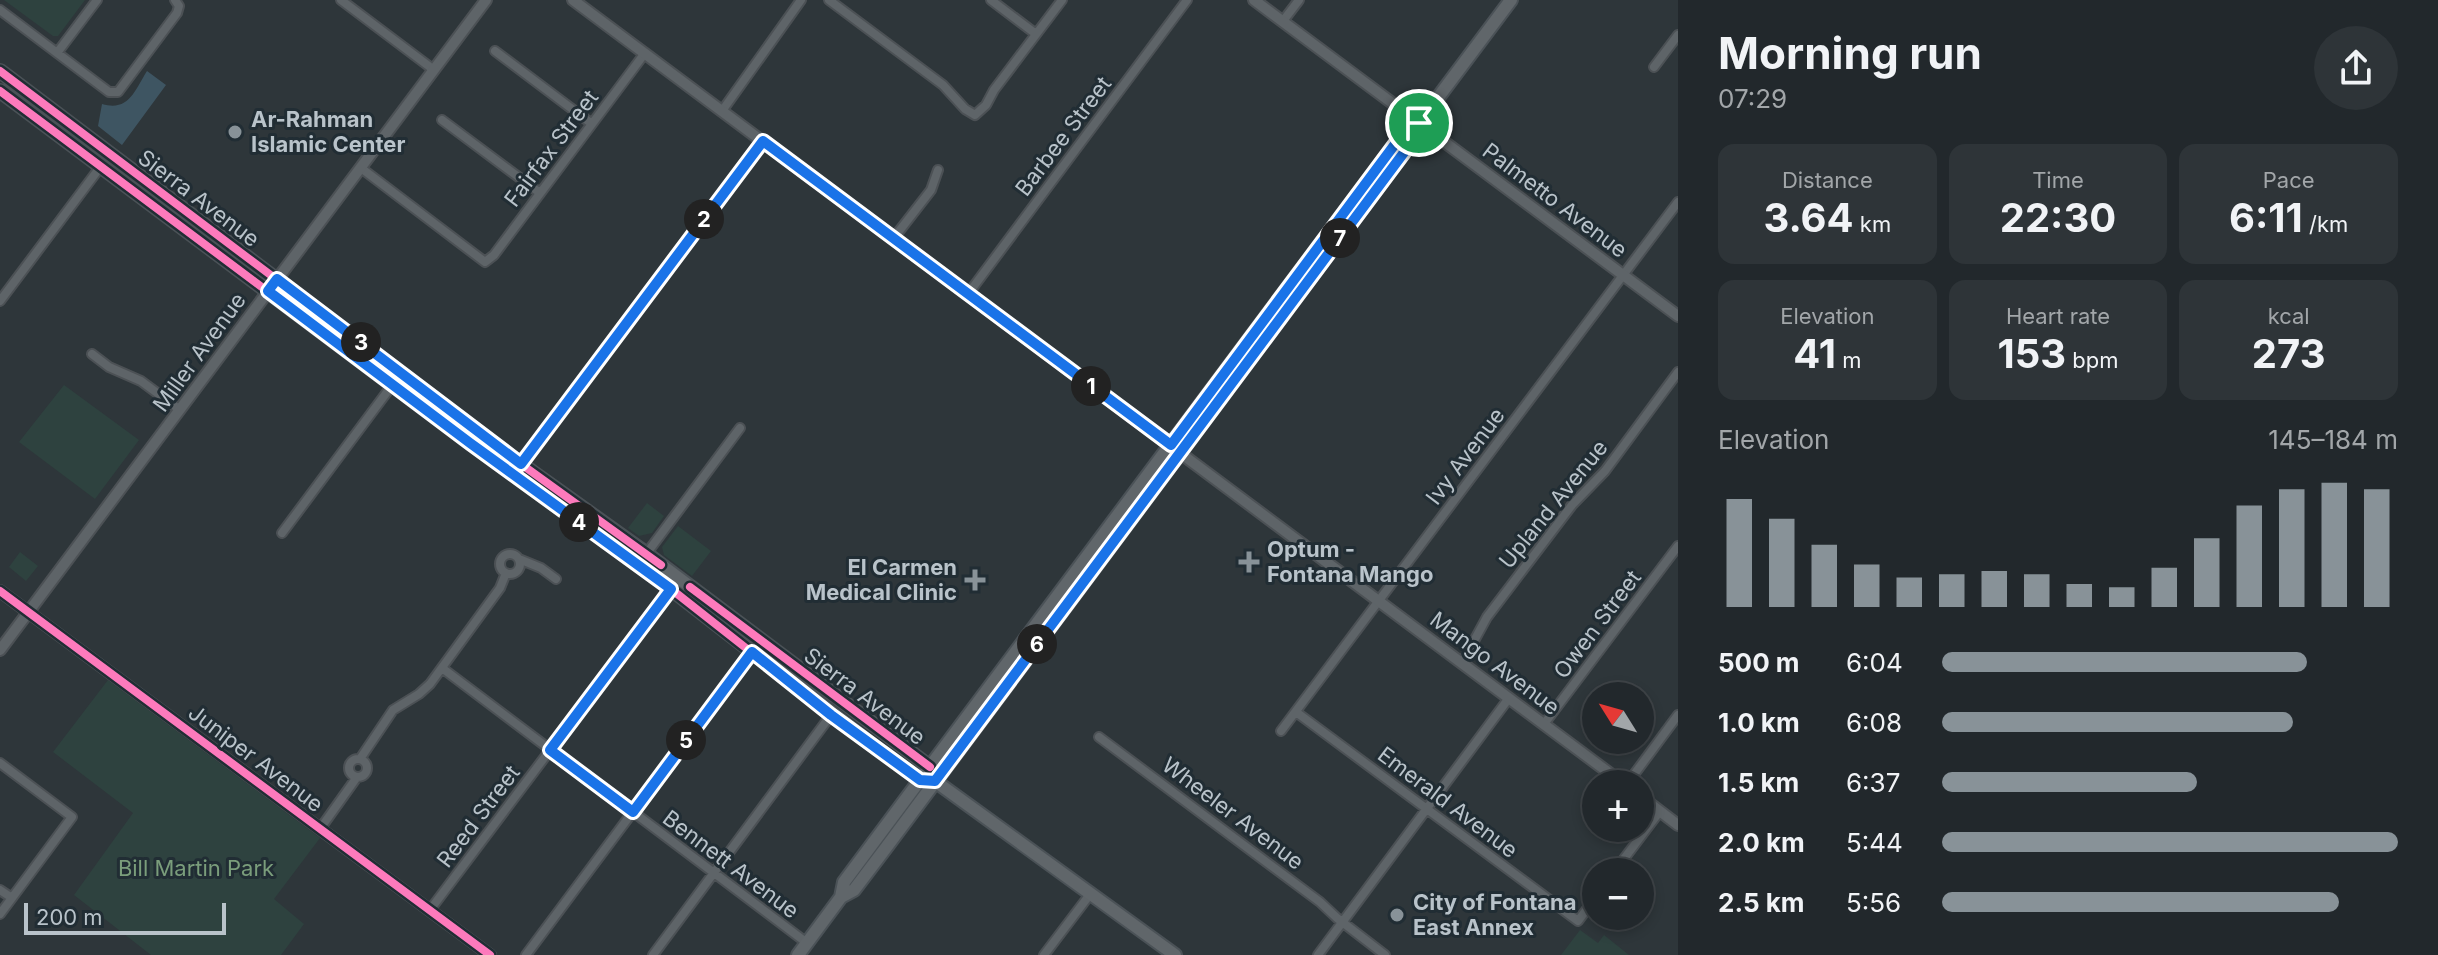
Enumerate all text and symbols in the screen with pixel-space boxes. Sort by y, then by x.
text: Morning run [1718,26,1982,80]
button: share [2314,26,2398,110]
street label: Barbee Street [1010,71,1116,201]
text: 07:29 [1718,83,1787,114]
street label: Fairfax Street [499,85,603,211]
pin [1385,89,1453,157]
icon: arrive [1397,101,1441,145]
place label: Ar-Rahman Islamic Center [251,106,405,157]
marker: Ar-Rahman Islamic Center [226,123,244,141]
street label: Palmetto Avenue [1478,137,1632,263]
street label: Sierra Avenue [133,144,265,252]
text: Distance [1782,167,1873,193]
text: Time [2032,167,2084,193]
text: Pace [2263,167,2315,193]
text: 3.64 [1763,193,1854,242]
text: 22:30 [2000,193,2116,242]
text: 6:11 [2229,193,2303,242]
pin: 2 [684,199,724,239]
text: 2 [697,206,711,232]
text: km [1854,211,1891,237]
text: /km [2303,211,2348,237]
pin: 7 [1320,218,1360,258]
text: 7 [1334,225,1346,251]
street label: Miller Avenue [147,288,251,416]
text: Elevation [1780,303,1874,329]
text: Heart rate [2006,303,2110,329]
text: kcal [2268,303,2310,329]
pin: 3 [341,322,381,362]
text: 3 [354,329,368,355]
text: 41 [1793,329,1836,378]
text: 153 [1997,329,2066,378]
text: 273 [2252,329,2325,378]
text: m [1836,347,1861,373]
text: bpm [2066,347,2119,373]
pin: 1 [1071,366,1111,406]
text: 1 [1086,373,1096,399]
street label: Ivy Avenue [1420,403,1510,509]
text: Elevation [1718,424,1829,455]
text: 145–184 m [2268,424,2398,455]
street label: Upland Avenue [1493,435,1613,573]
pin: 4 [559,502,599,542]
text: 4 [572,509,586,535]
place label: Optum - Fontana Mango [1267,536,1433,587]
marker: Optum - Fontana Mango [1238,551,1260,573]
place label: El Carmen Medical Clinic [806,554,957,605]
street label: Owen Street [1548,565,1646,683]
marker: El Carmen Medical Clinic [964,569,986,591]
street label: Mango Avenue [1425,606,1565,720]
pin: 6 [1017,624,1057,664]
text: 6 [1030,631,1044,657]
street label: Sierra Avenue [799,642,931,750]
text: 500 m [1718,647,1800,678]
text: 6:04 [1846,647,1903,678]
north arrow [1582,682,1654,754]
map controls [1582,682,1654,930]
street label: Juniper Avenue [184,699,328,817]
text: 1.0 km [1718,707,1800,738]
text: 6:08 [1846,707,1902,738]
pin: 5 [666,720,706,760]
text: 5 [679,727,693,753]
street label: Emerald Avenue [1373,741,1523,863]
street label: Wheeler Avenue [1157,751,1309,875]
street label: Reed Street [431,760,525,872]
text: 1.5 km [1718,767,1799,798]
text: 6:37 [1846,767,1900,798]
button: + [1582,770,1654,842]
street label: Bennett Avenue [658,804,804,924]
text: 2.0 km [1718,827,1805,858]
text: 5:44 [1846,827,1903,858]
park label: Bill Martin Park [118,855,274,881]
button: − [1582,858,1654,930]
text: 2.5 km [1718,887,1804,918]
text: 5:56 [1846,887,1901,918]
place label: City of Fontana East Annex [1413,889,1577,940]
scale bar [24,899,226,935]
text: 200 m [36,904,103,930]
marker: City of Fontana East Annex [1388,906,1406,924]

